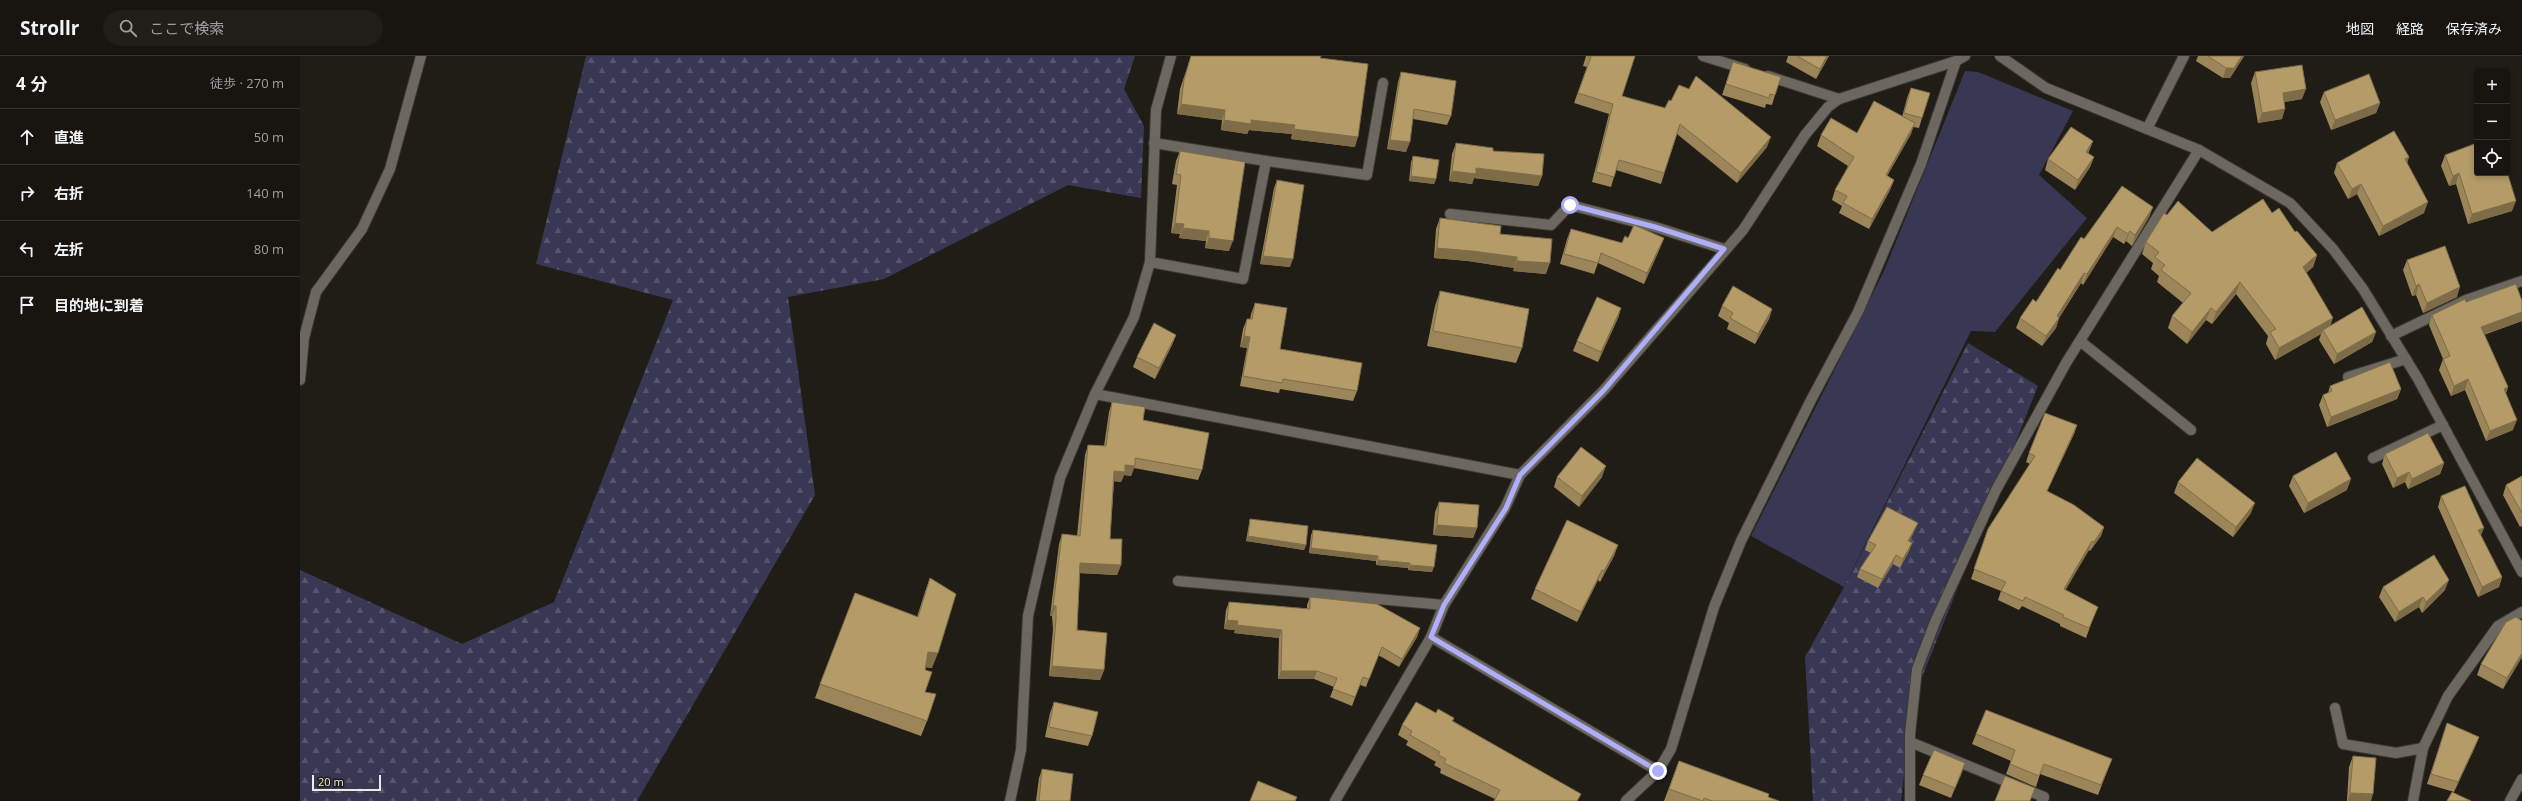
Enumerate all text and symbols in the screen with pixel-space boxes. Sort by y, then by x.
search box [103,10,383,46]
text: Strollr [20,15,79,41]
icon: search [117,17,139,39]
text: ここで検索 [149,18,224,38]
text: 地図 [2346,19,2374,38]
text: 経路 [2396,19,2424,38]
text: 保存済み [2446,19,2502,38]
map controls [2474,68,2510,176]
button: + [2474,68,2510,104]
text: 4 分 [16,72,47,95]
text: 徒歩 · 270 m [210,74,284,92]
button: − [2474,104,2510,140]
icon: ahead [16,126,38,148]
text: 直進 [54,127,84,147]
text: 50 m [254,128,284,146]
button: locate [2474,140,2510,176]
icon: right [16,182,38,204]
text: 右折 [54,183,84,203]
text: 140 m [246,184,284,202]
route start [1561,196,1579,214]
icon: left [16,238,38,260]
text: 左折 [54,239,84,259]
text: 80 m [254,240,284,258]
icon: arrive [16,294,38,316]
text: 目的地に到着 [54,295,144,315]
route end [1649,762,1667,780]
scale bar [312,773,381,792]
text: 20 m [318,774,344,789]

